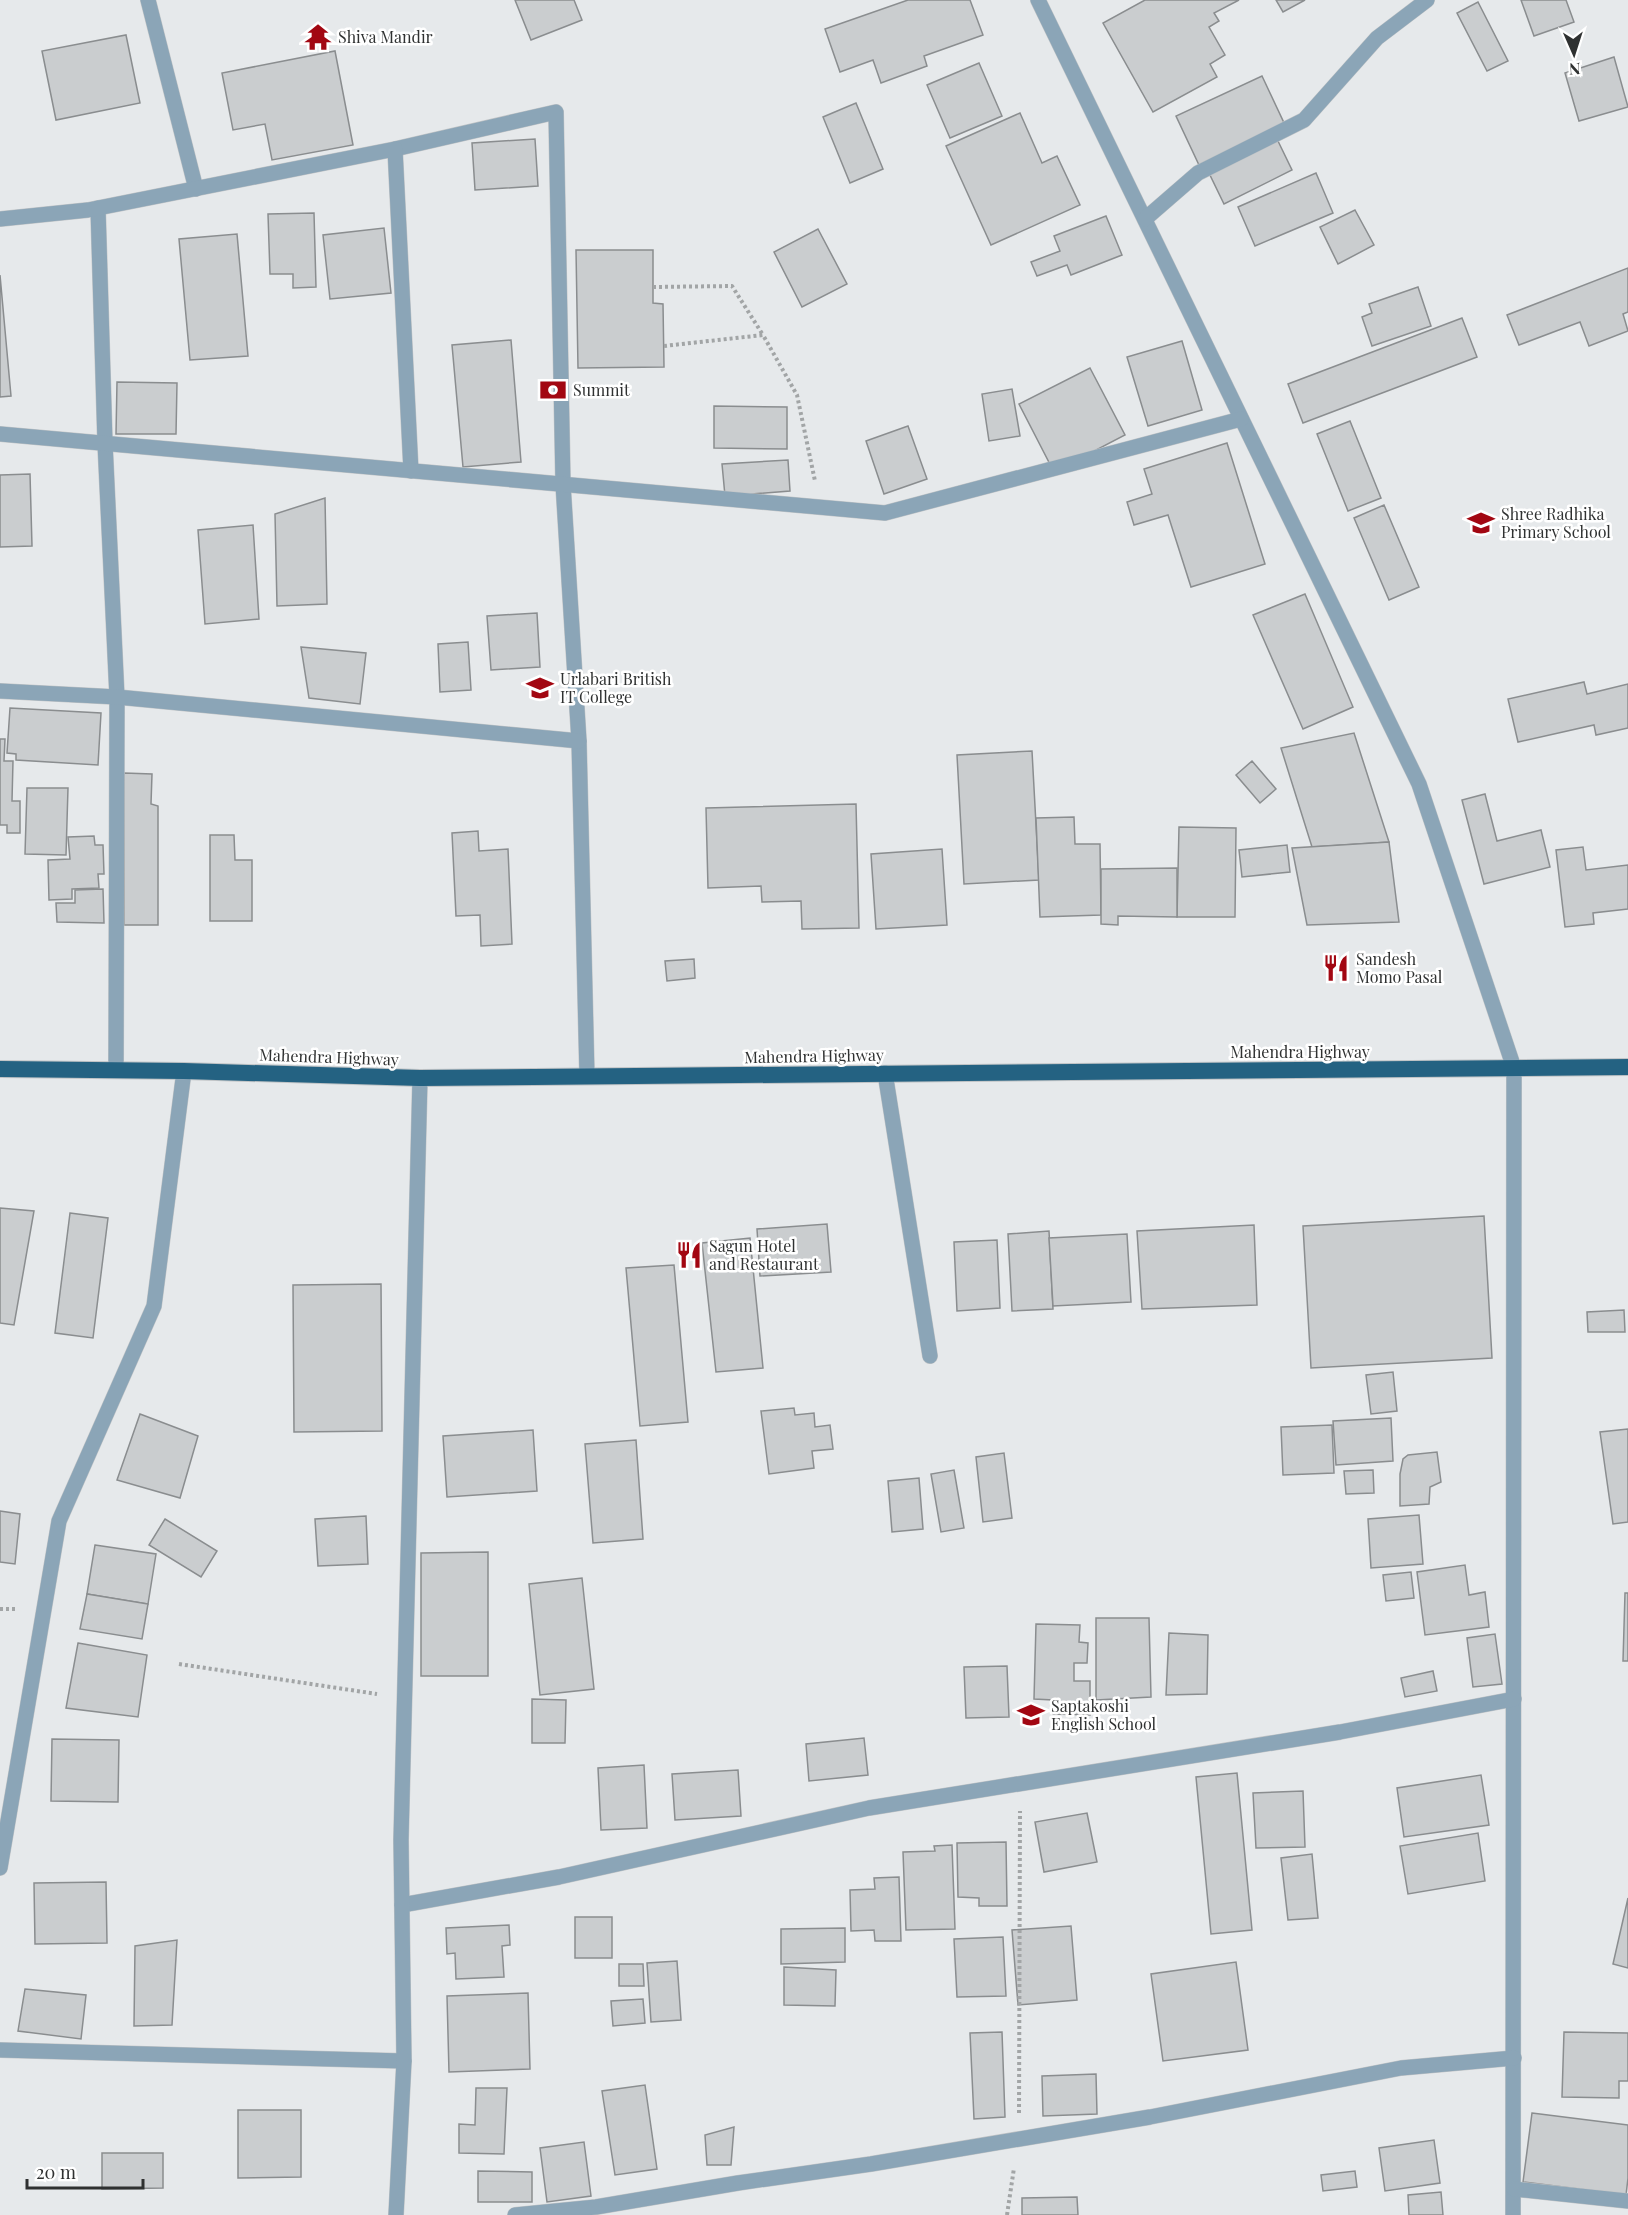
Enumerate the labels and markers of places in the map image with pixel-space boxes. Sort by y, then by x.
temple icon: Shiva Mandir [303,22,333,52]
place label: Shiva Mandir [338,26,433,47]
bank icon: Summit [538,375,568,405]
place label: Summit [573,379,630,400]
place label: Shree Radhika Primary School [1501,503,1611,542]
school or university icon: Shree Radhika Primary School [1466,508,1496,538]
place label: Urlabari British IT College [560,668,672,707]
school or university icon: Urlabari British IT College [525,673,555,703]
place label: Sandesh Momo Pasal [1356,948,1443,987]
restaurant icon: Sandesh Momo Pasal [1321,953,1351,983]
place label: Sagun Hotel and Restaurant [709,1235,819,1274]
restaurant icon: Sagun Hotel and Restaurant [674,1240,704,1270]
place label: Saptakoshi English School [1051,1695,1157,1734]
school or university icon: Saptakoshi English School [1016,1700,1046,1730]

